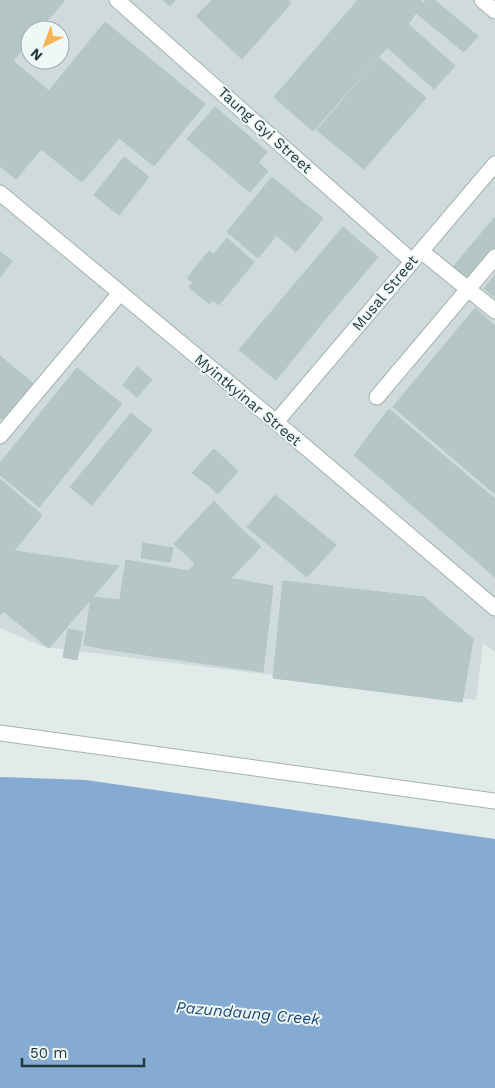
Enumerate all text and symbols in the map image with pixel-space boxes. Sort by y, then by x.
north arrow [20,20,70,70]
text: N [27,45,46,64]
street label: Taung Gyi Street [214,83,316,177]
street label: Musal Street [348,251,422,334]
street label: Myintkyinar Street [191,350,306,450]
water label: Pazundaung Creek [175,997,322,1029]
scale bar [22,1036,145,1068]
text: 50 m [30,1044,67,1062]

